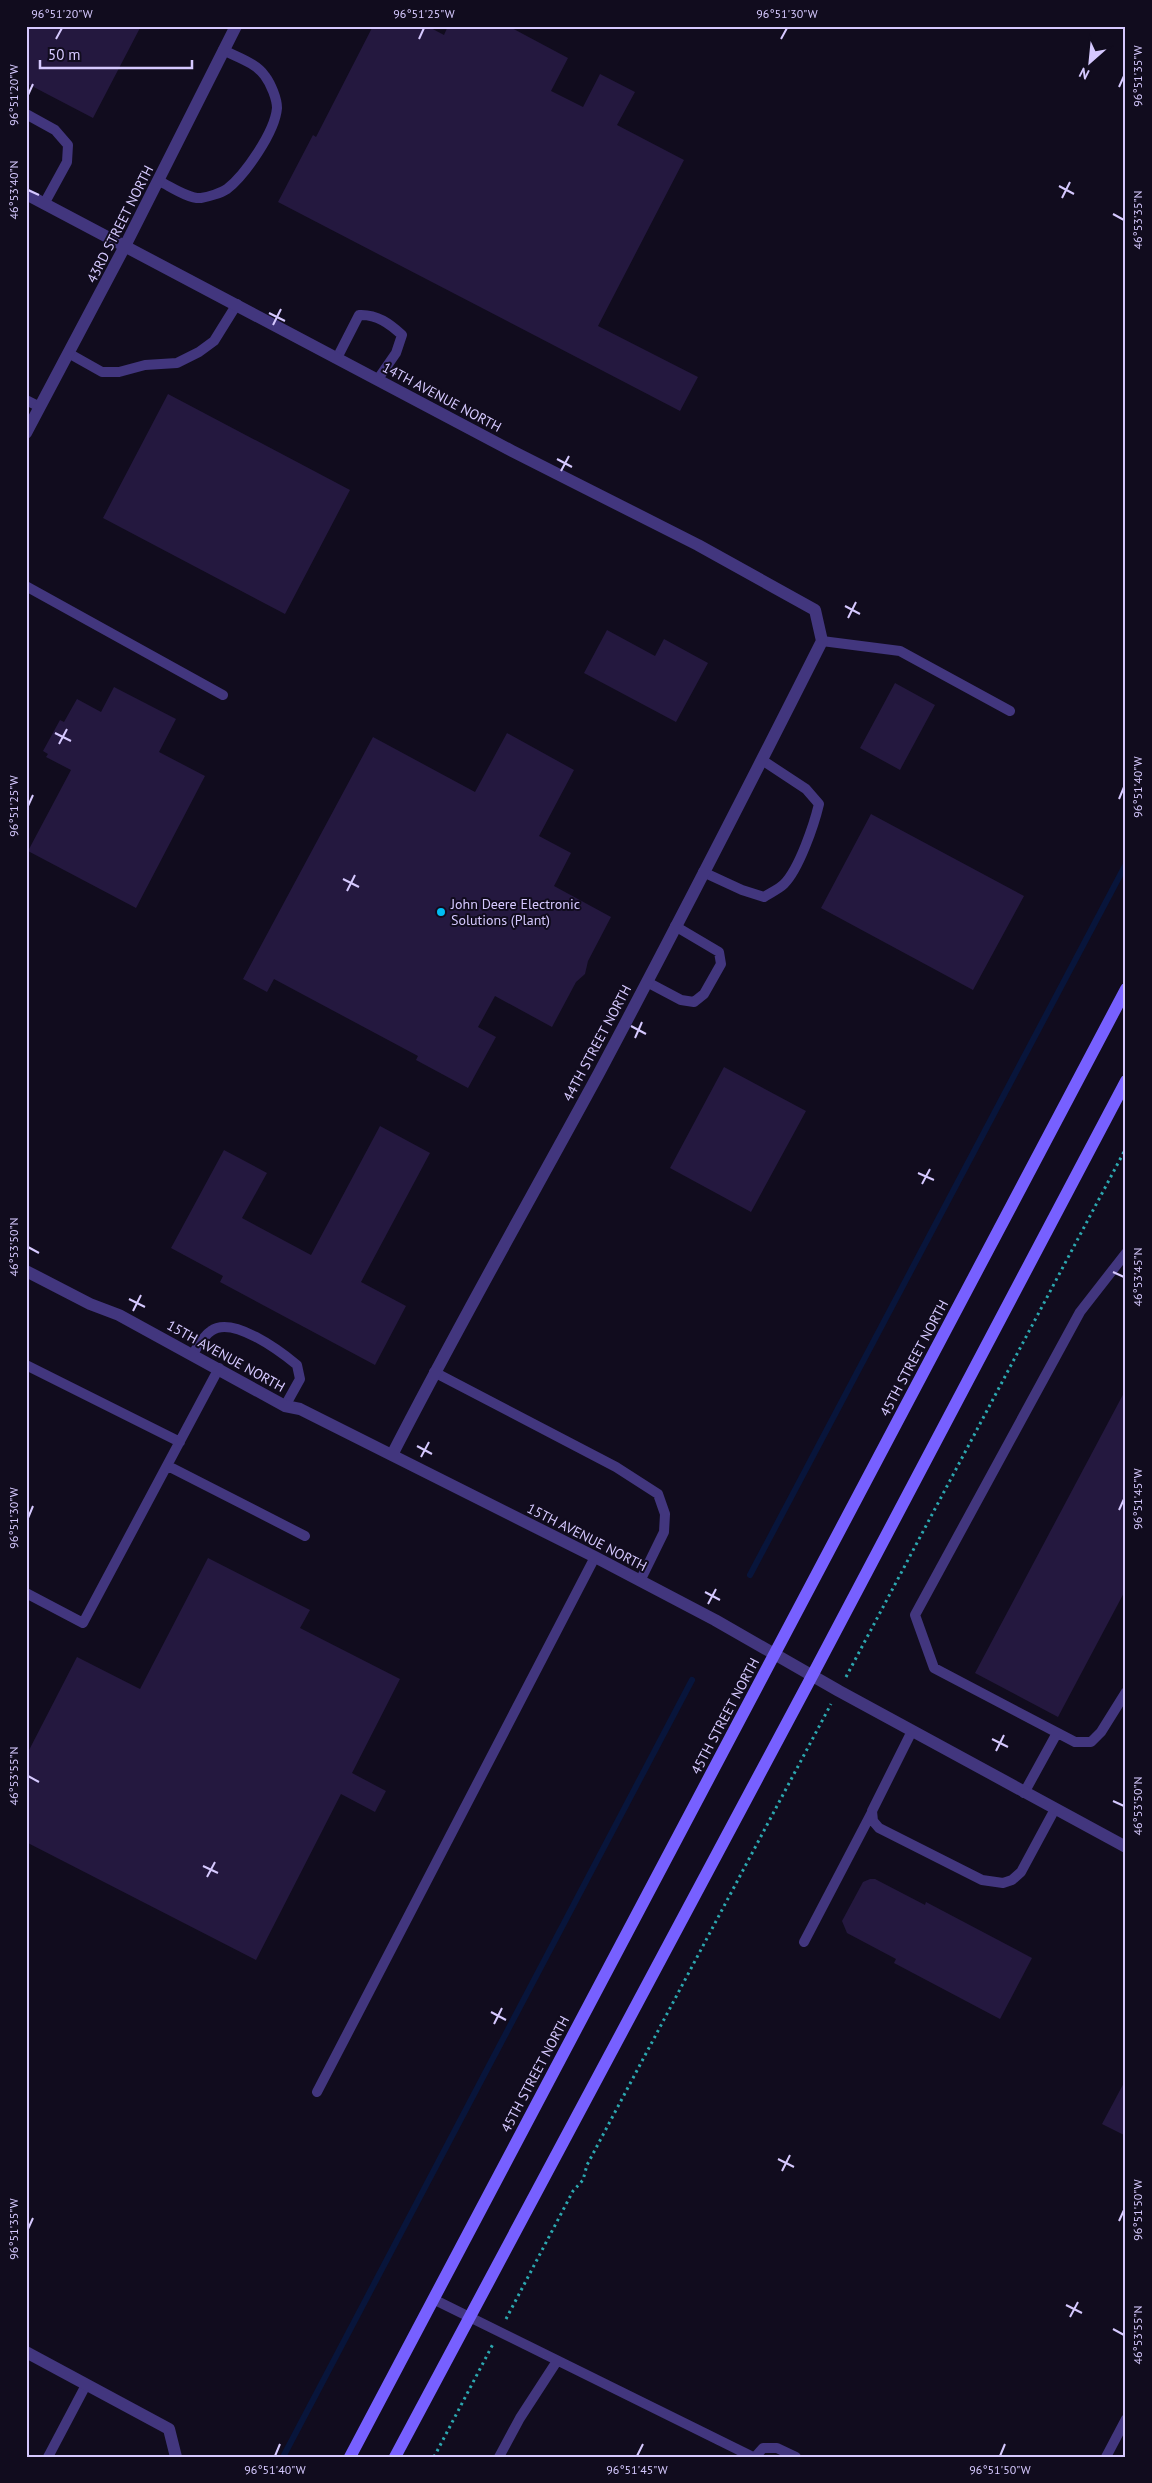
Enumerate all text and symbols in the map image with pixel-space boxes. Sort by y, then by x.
text: 96°51'20"W [31,6,93,21]
text: 96°51'25"W [393,6,455,21]
text: 96°51'30"W [756,6,818,21]
scale bar [40,38,192,70]
north arrow [1064,38,1114,88]
text: 50 m [48,45,81,64]
text: 96°51'35"W [1130,45,1145,107]
text: N [1076,63,1092,84]
text: 96°51'20"W [6,64,21,126]
text: 46°53'40"N [6,160,21,220]
street label: 43RD STREET NORTH [83,162,157,286]
text: 46°53'35"N [1130,190,1145,250]
street label: 14TH AVENUE NORTH [379,358,505,436]
text: 96°51'40"W [1130,756,1145,818]
text: 96°51'25"W [6,775,21,837]
place label: John Deere Electronic Solutions (Plant) [450,895,580,929]
marker: John Deere Electronic Solutions (Plant) [435,906,447,918]
street label: 44TH STREET NORTH [559,982,635,1104]
text: 46°53'50"N [6,1217,21,1277]
text: 46°53'45"N [1130,1247,1145,1307]
street label: 45TH STREET NORTH [876,1297,952,1419]
street label: 15TH AVENUE NORTH [164,1316,288,1396]
text: 96°51'45"W [1130,1468,1145,1530]
text: 96°51'30"W [6,1487,21,1549]
street label: 15TH AVENUE NORTH [524,1499,650,1575]
street label: 45TH STREET NORTH [687,1655,763,1777]
text: 46°53'55"N [6,1746,21,1806]
text: 46°53'50"N [1130,1776,1145,1836]
street label: 45TH STREET NORTH [497,2013,573,2135]
text: 96°51'50"W [1130,2179,1145,2241]
text: 96°51'35"W [6,2198,21,2260]
text: 46°53'55"N [1130,2305,1145,2365]
text: 96°51'40"W [244,2462,306,2477]
text: 96°51'45"W [606,2462,668,2477]
text: 96°51'50"W [969,2462,1031,2477]

